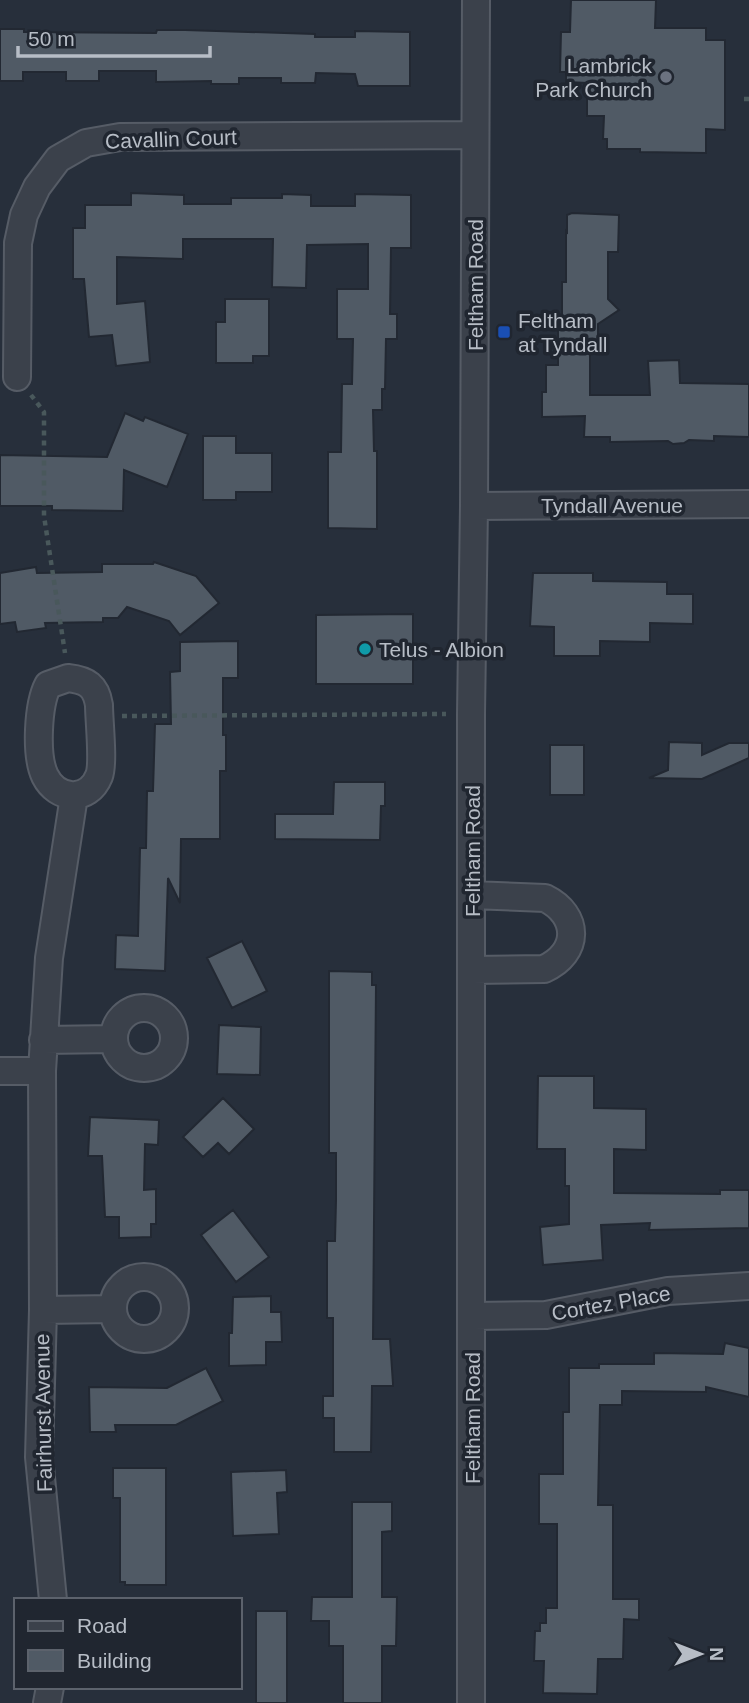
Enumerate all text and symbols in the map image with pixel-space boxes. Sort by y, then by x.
scale bar [18,14,210,58]
text: 50 m [28,27,75,50]
place label: Lambrick Park Church [535,54,652,101]
marker: Lambrick Park Church [658,69,674,85]
street label: Cavallin Court [105,125,237,153]
street label: Feltham Road [464,219,487,351]
place label: Feltham at Tyndall [518,309,608,356]
marker: Feltham at Tyndall [496,324,512,340]
street label: Tyndall Avenue [541,494,683,517]
place label: Telus - Albion [379,638,504,661]
marker: Telus - Albion [357,641,373,657]
street label: Feltham Road [461,785,484,917]
street label: Cortez Place [550,1281,672,1325]
street label: Fairhurst Avenue [30,1334,56,1492]
street label: Feltham Road [461,1352,484,1484]
legend [14,1598,242,1689]
text: Road [77,1614,127,1637]
north arrow [665,1619,735,1689]
text: N [706,1647,727,1661]
text: Building [77,1649,152,1672]

